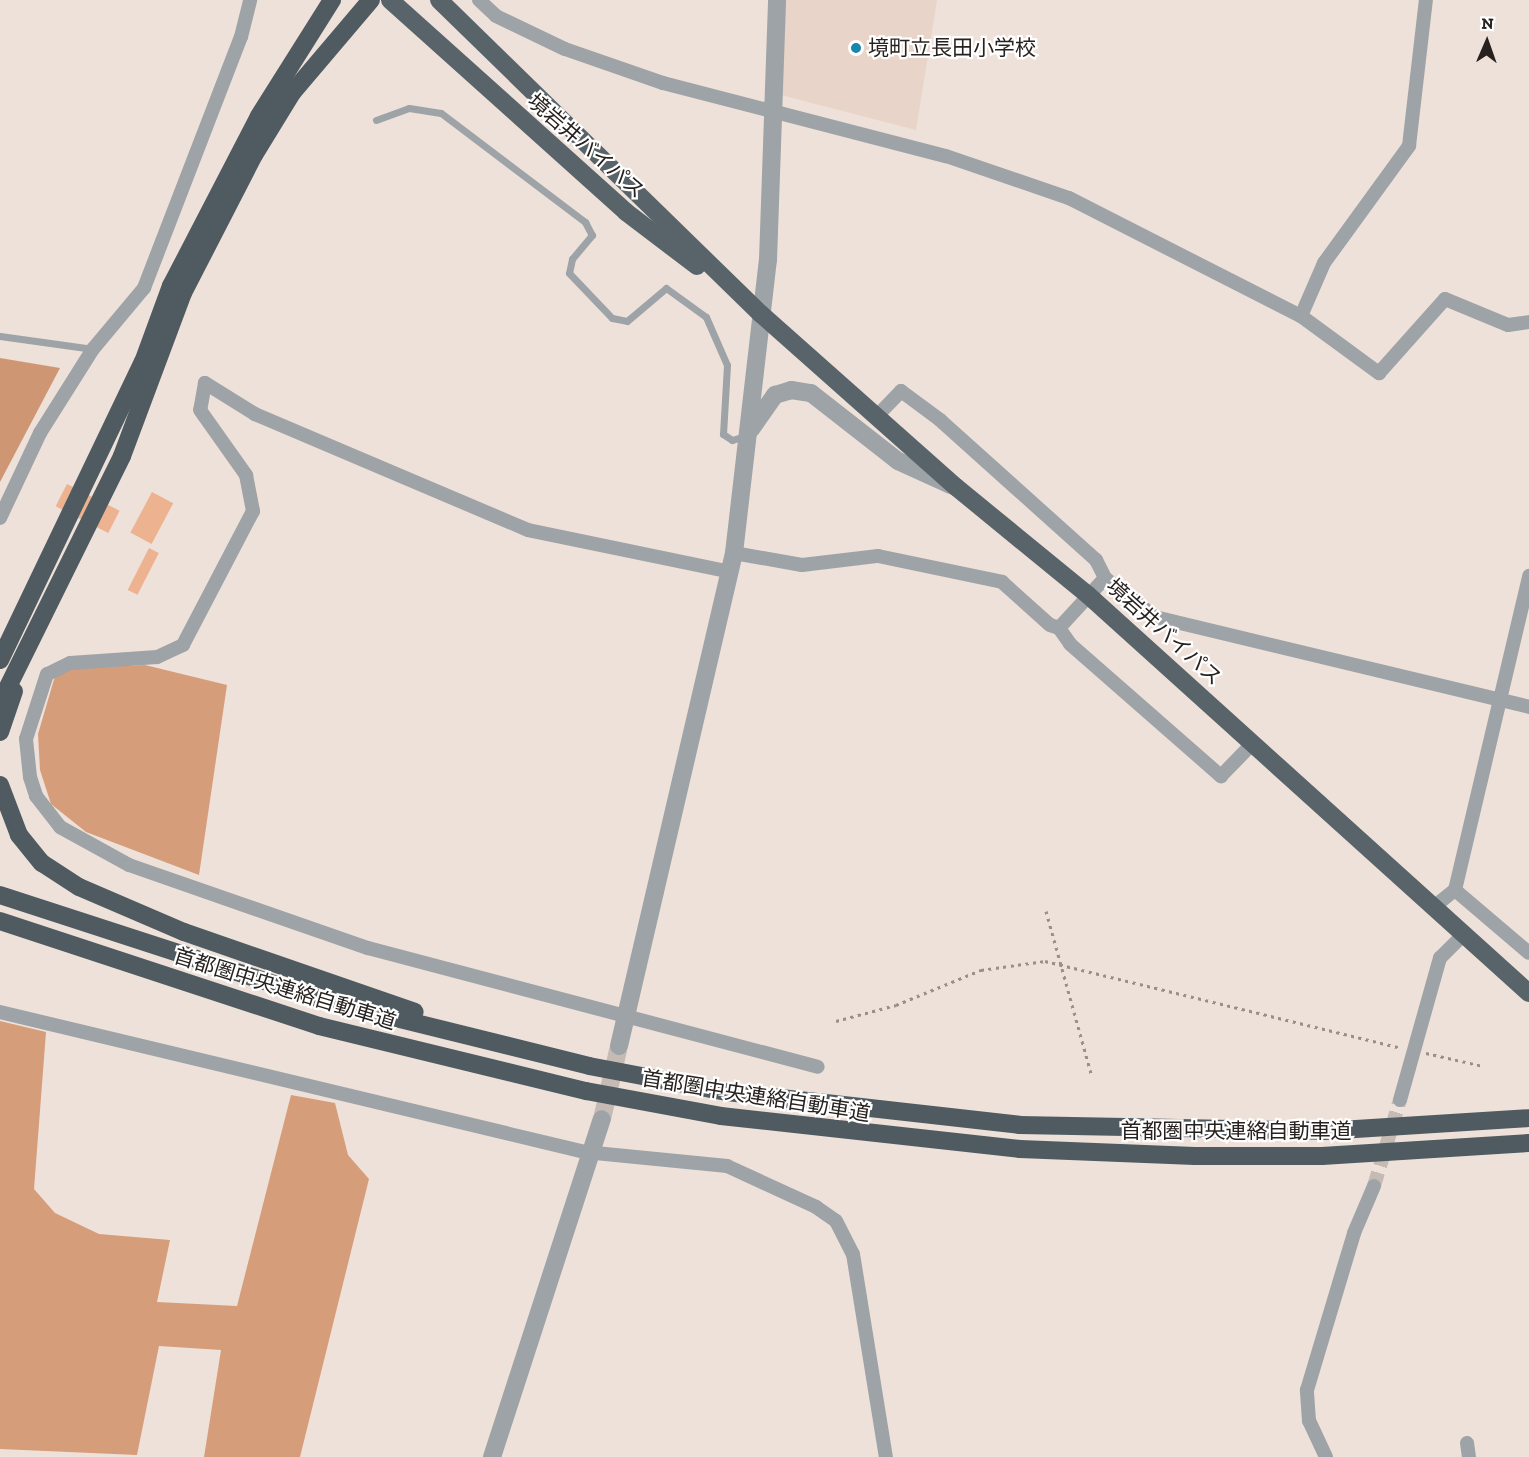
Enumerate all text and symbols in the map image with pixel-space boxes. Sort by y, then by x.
north arrow [1457,12,1517,72]
text: N [1481,14,1494,33]
place label: 境町立長田小学校 [868,35,1036,61]
marker: 境町立長田小学校 [849,41,863,55]
street label: 境岩井バイパス [522,88,650,204]
street label: 境岩井バイパス [1101,573,1227,691]
street label: 首都圏中央連絡自動車道 [171,943,399,1035]
street label: 首都圏中央連絡自動車道 [640,1065,872,1127]
street label: 首都圏中央連絡自動車道 [1121,1118,1351,1144]

